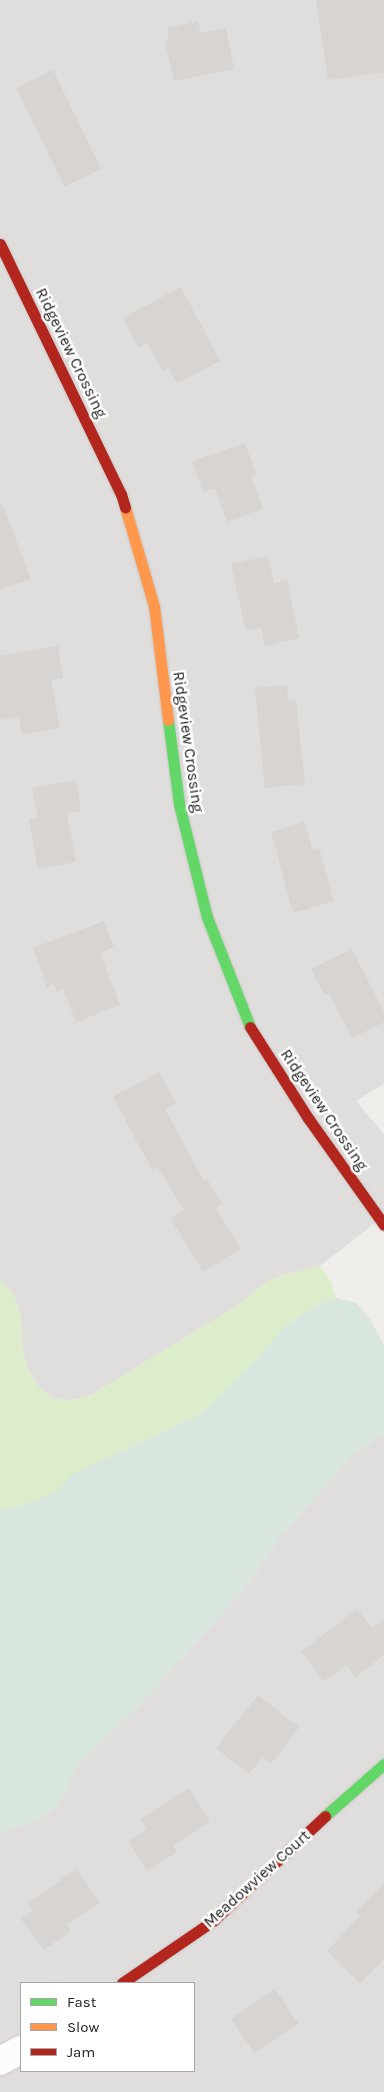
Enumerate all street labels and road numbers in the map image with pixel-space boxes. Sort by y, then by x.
street label: Ridgeview Crossing [31,285,111,421]
street label: Ridgeview Crossing [169,670,207,814]
street label: Ridgeview Crossing [276,1046,372,1174]
street label: Meadowview Court [200,1826,314,1932]

